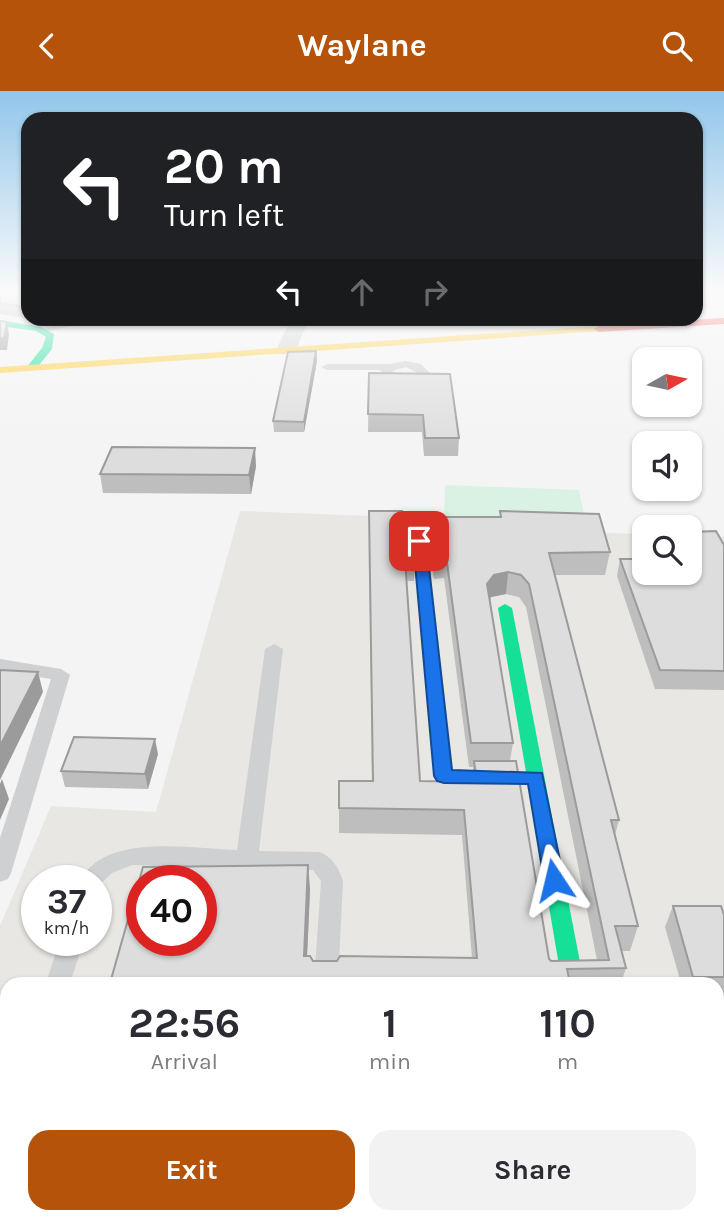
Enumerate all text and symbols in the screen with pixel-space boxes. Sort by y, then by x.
icon: back [28,27,66,65]
text: Waylane [297,27,427,64]
icon: search [658,27,696,65]
text: 20 m [164,138,284,195]
icon: left [49,140,140,231]
text: Turn left [164,197,284,234]
icon: left [270,273,308,311]
icon: ahead [343,273,381,311]
icon: right [416,273,454,311]
north arrow [632,347,702,417]
map controls [632,347,702,585]
button: sound [632,431,702,501]
pin [389,511,449,571]
button: search [632,515,702,585]
icon: arrive [400,522,438,560]
position arrow [517,843,591,917]
speed limit sign: 40 [126,865,217,956]
text: 37 [47,881,86,922]
text: km/h [44,917,89,939]
text: 22:56 [128,998,240,1048]
text: 1 [382,998,397,1048]
text: 110 [539,998,596,1048]
text: Arrival [151,1048,218,1075]
text: min [369,1048,411,1075]
text: m [557,1048,578,1075]
button: Exit [28,1130,355,1210]
button: Share [369,1130,696,1210]

